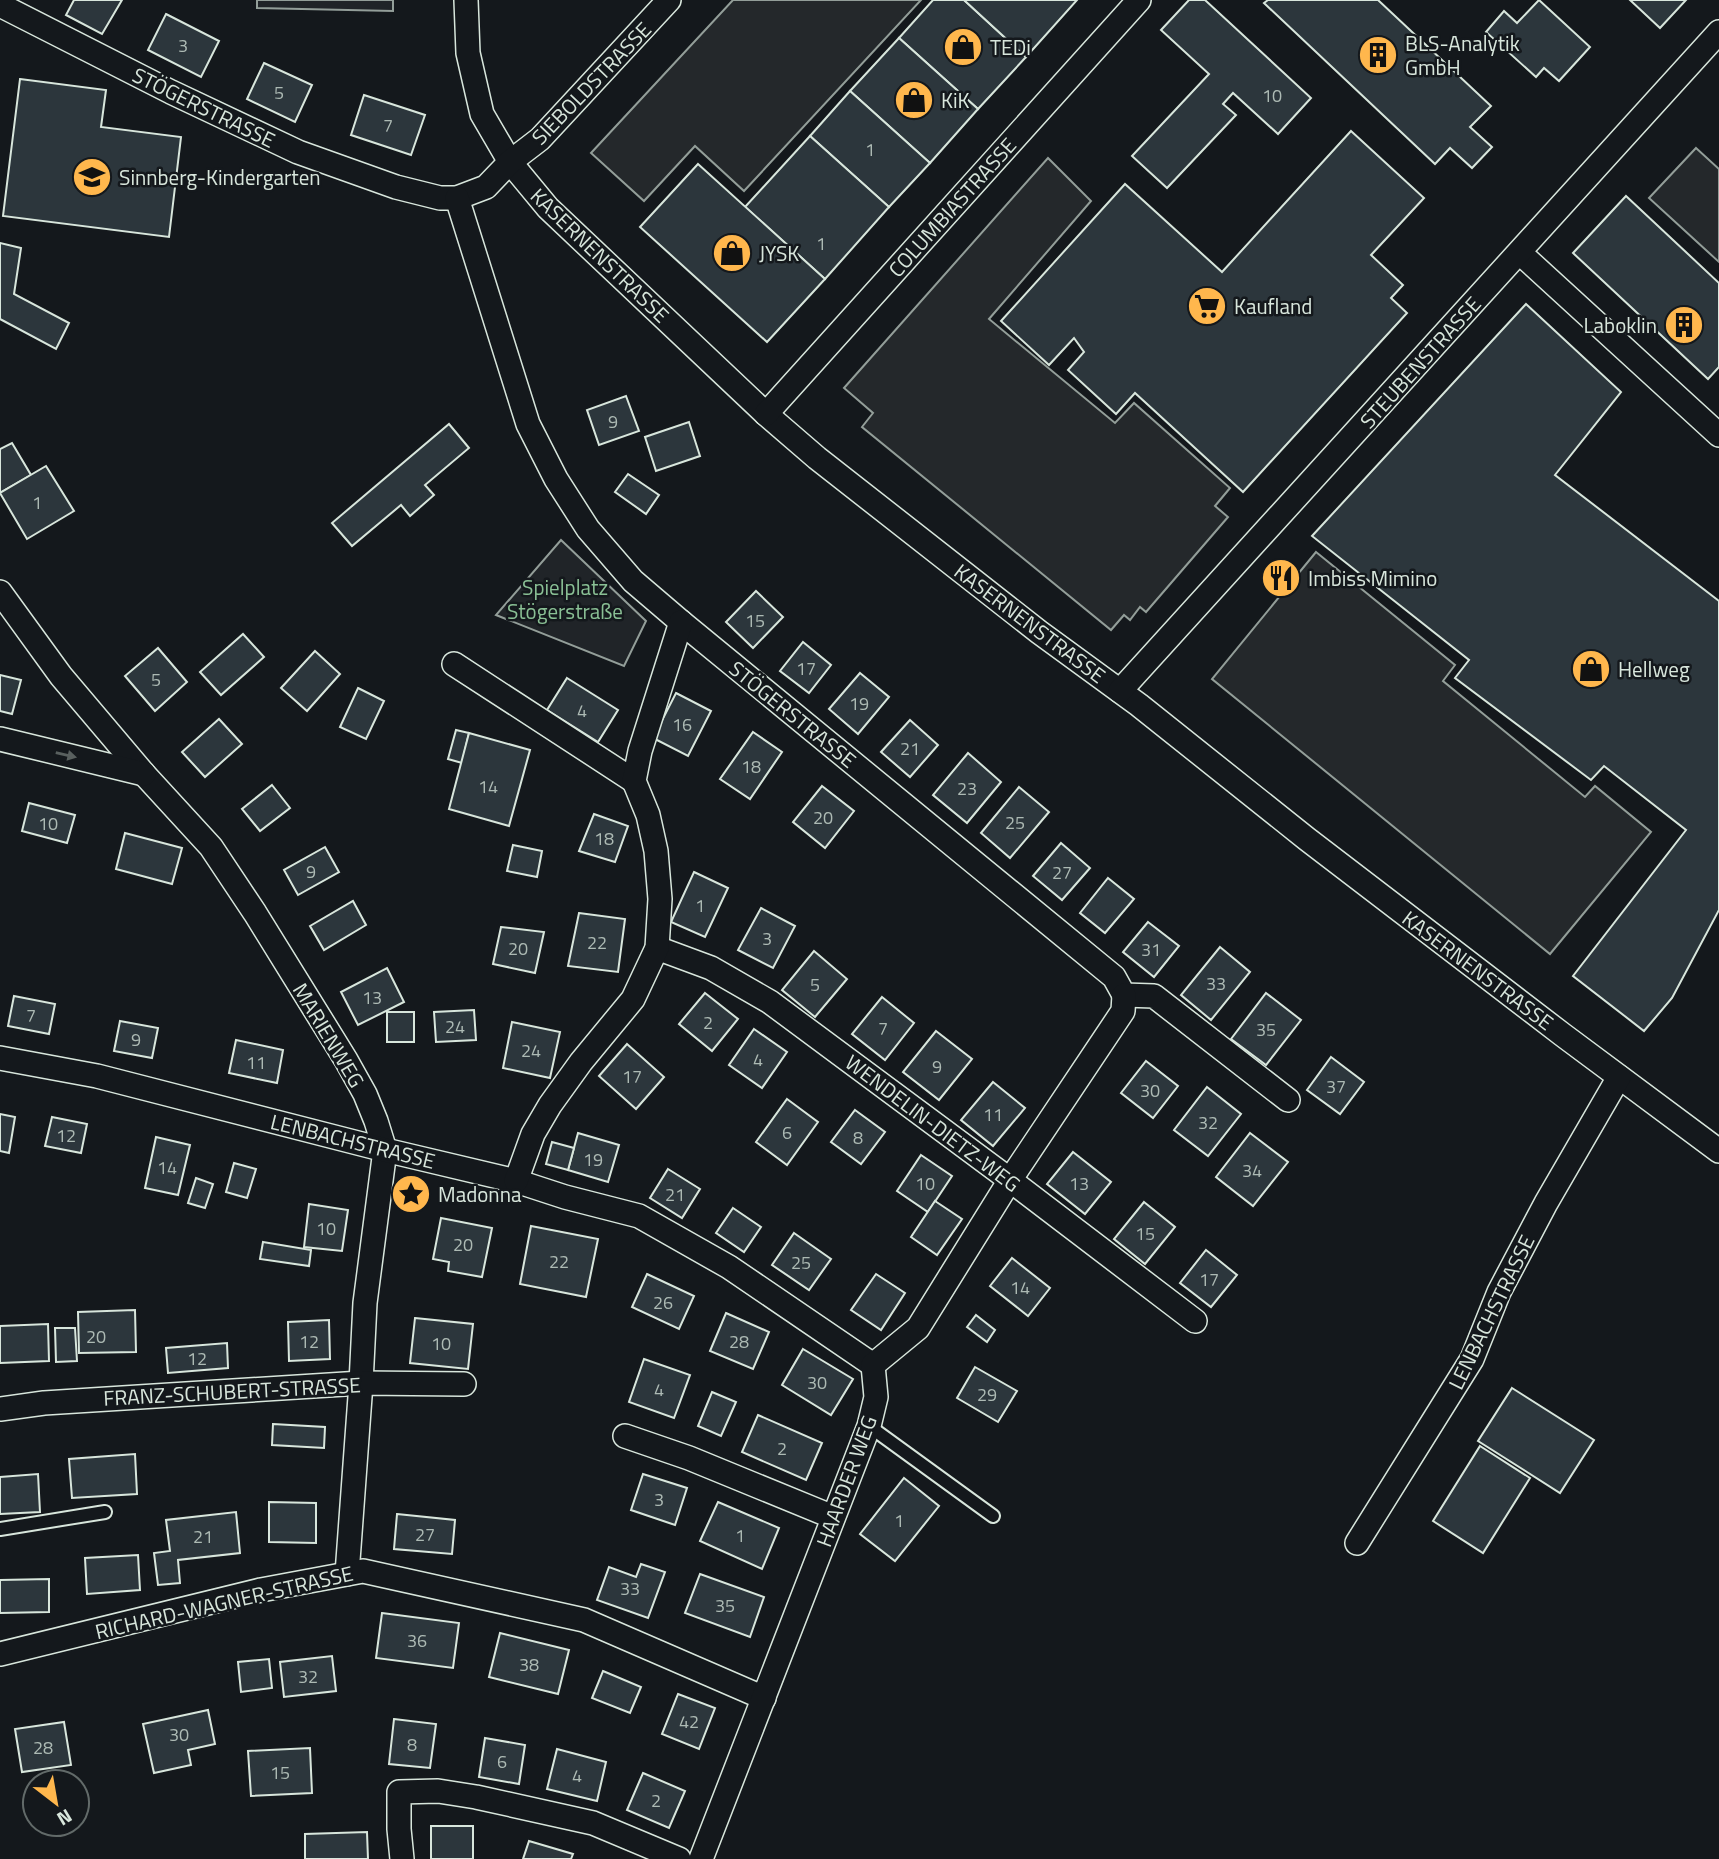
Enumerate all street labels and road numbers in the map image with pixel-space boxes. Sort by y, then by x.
street label: SIEBOLDSTRASSE [524,14,658,152]
street label: STÖGERSTRASSE [127,59,281,155]
street label: COLUMBIASTRASSE [880,130,1024,284]
street label: KASERNENSTRASSE [523,180,677,330]
street label: STEUBENSTRASSE [1352,289,1488,435]
street label: KASERNENSTRASSE [948,555,1112,691]
street label: STÖGERSTRASSE [723,653,863,775]
street label: KASERNENSTRASSE [1396,902,1560,1038]
street label: MARIENWEG [285,977,373,1093]
street label: WENDELIN-DIETZ-WEG [839,1046,1027,1200]
street label: LENBACHSTRASSE [267,1105,439,1177]
street label: LENBACHSTRASSE [1440,1229,1542,1395]
street label: FRANZ-SCHUBERT-STRASSE [102,1368,362,1414]
street label: HAARDER WEG [807,1411,885,1551]
street label: RICHARD-WAGNER-STRASSE [92,1557,356,1647]

